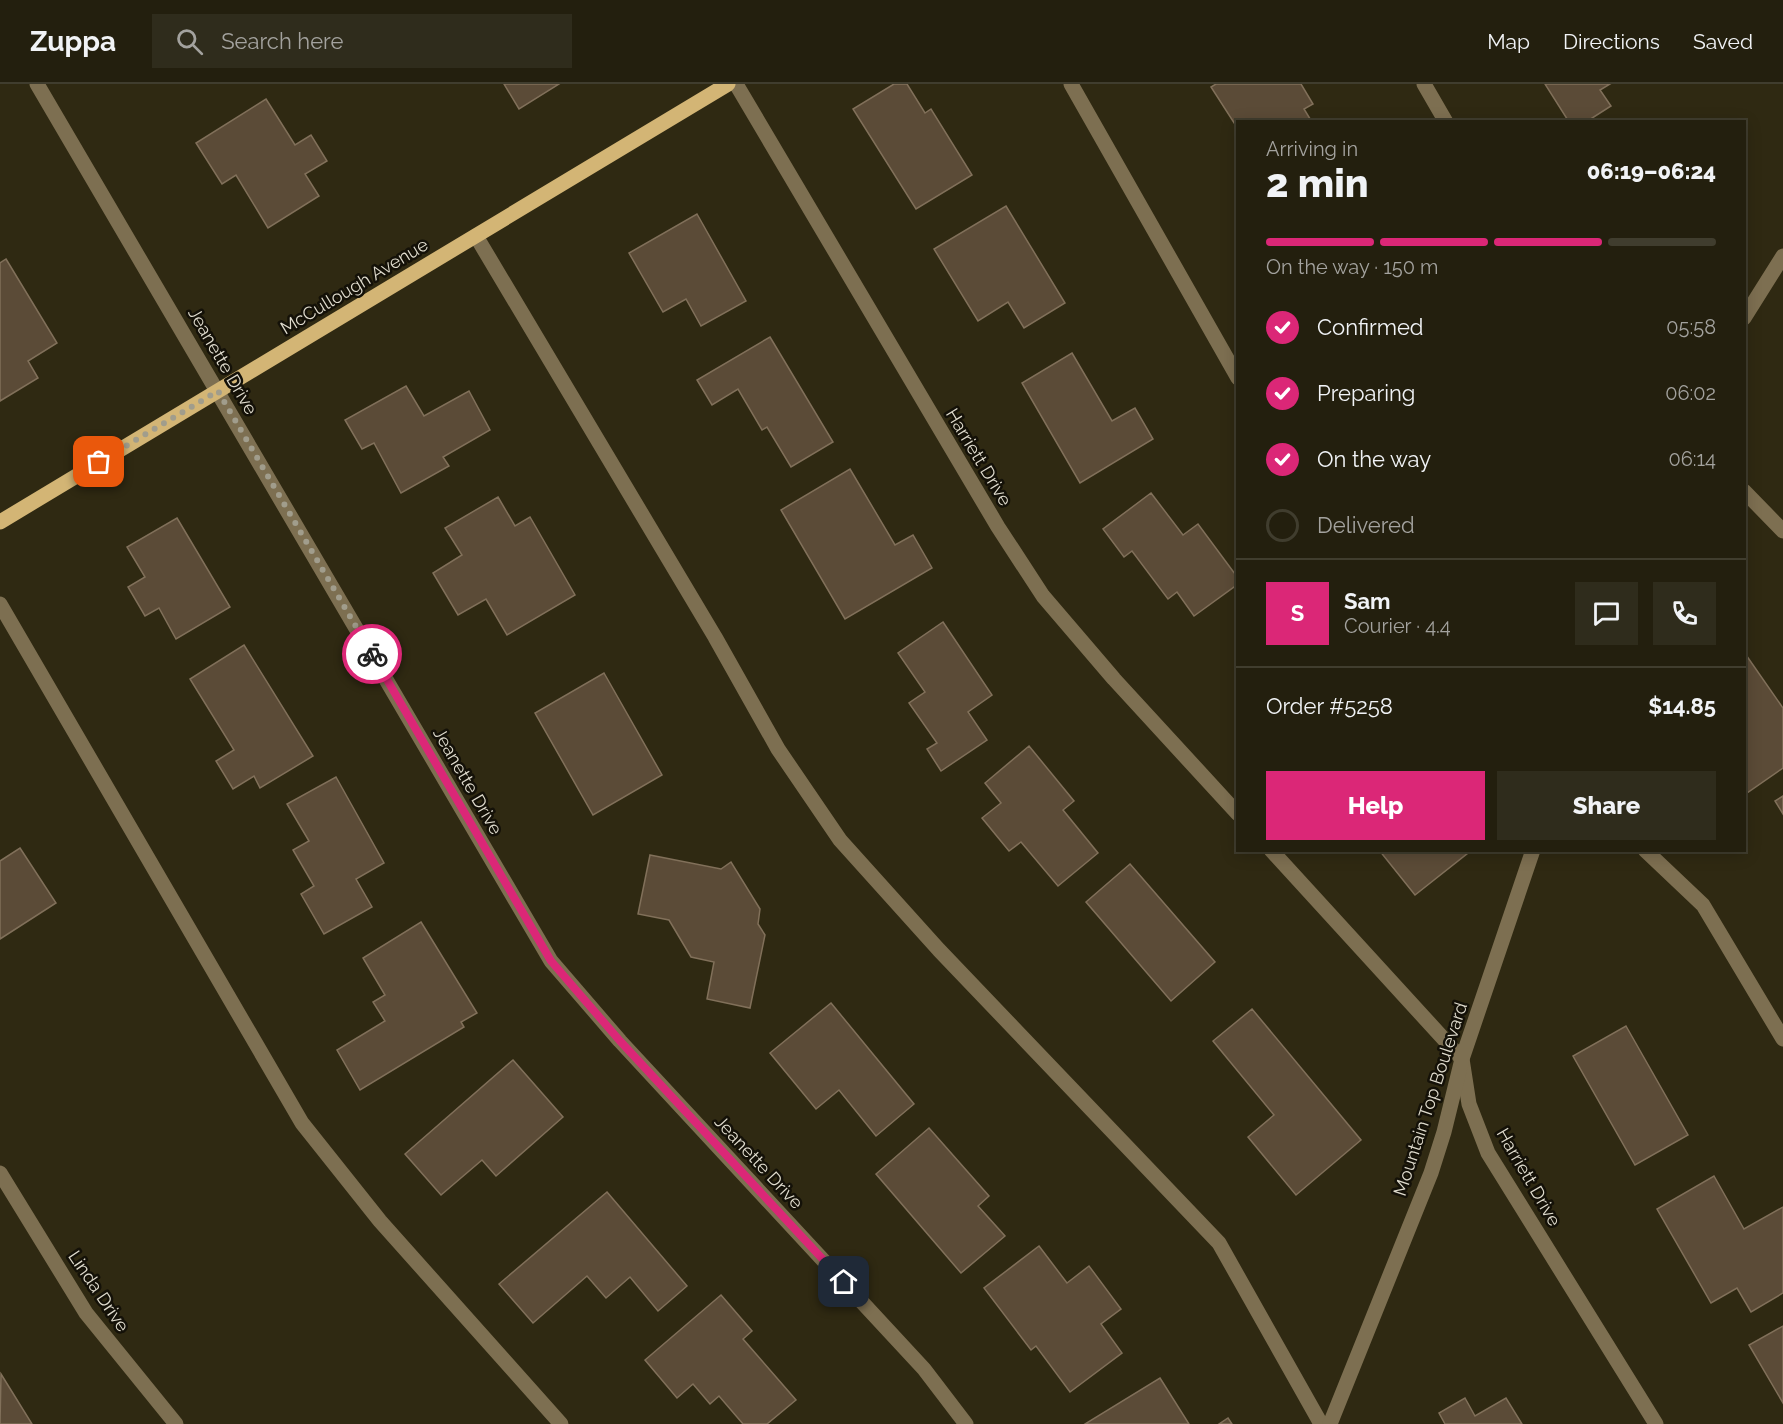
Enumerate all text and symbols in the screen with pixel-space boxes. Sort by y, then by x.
search box [152,14,572,68]
text: Zuppa [30,25,116,58]
icon: search [173,25,206,58]
text: Search here [221,28,343,54]
text: Map [1487,29,1530,54]
text: Directions [1563,29,1660,54]
text: Saved [1693,29,1753,54]
text: Arriving in [1266,137,1358,161]
text: 06:19–06:24 [1587,158,1716,184]
text: 2 min [1266,160,1369,206]
street label: McCullough Avenue [276,233,432,338]
text: On the way · 150 m [1266,255,1438,279]
street label: Jeanette Drive [184,304,262,419]
icon: check [1266,311,1299,344]
text: Confirmed [1317,314,1424,340]
text: 05:58 [1666,315,1716,339]
icon: check [1266,377,1299,410]
text: Preparing [1317,380,1415,406]
text: 06:02 [1665,381,1716,405]
street label: Harriett Drive [942,405,1016,510]
pin [73,436,124,487]
icon: check [1266,443,1299,476]
icon: bag [82,445,115,478]
text: On the way [1317,446,1431,472]
text: 06:14 [1668,447,1716,471]
text: Delivered [1317,512,1415,538]
button: chat [1575,582,1638,645]
button: phone [1653,582,1716,645]
text: Sam [1344,588,1391,614]
text: S [1291,600,1304,626]
text: Courier · 4.4 [1344,614,1451,638]
courier [342,624,402,684]
icon: bike [356,638,389,671]
text: Order #5258 [1266,693,1393,719]
text: $14.85 [1648,693,1716,719]
street label: Jeanette Drive [429,724,507,839]
button: Help [1266,771,1485,840]
button: Share [1497,771,1716,840]
street label: Mountain Top Boulevard [1389,1000,1471,1198]
street label: Jeanette Drive [710,1111,808,1213]
street label: Harriett Drive [1492,1124,1566,1230]
street label: Linda Drive [64,1246,134,1336]
pin [818,1256,869,1307]
icon: home [827,1265,860,1298]

